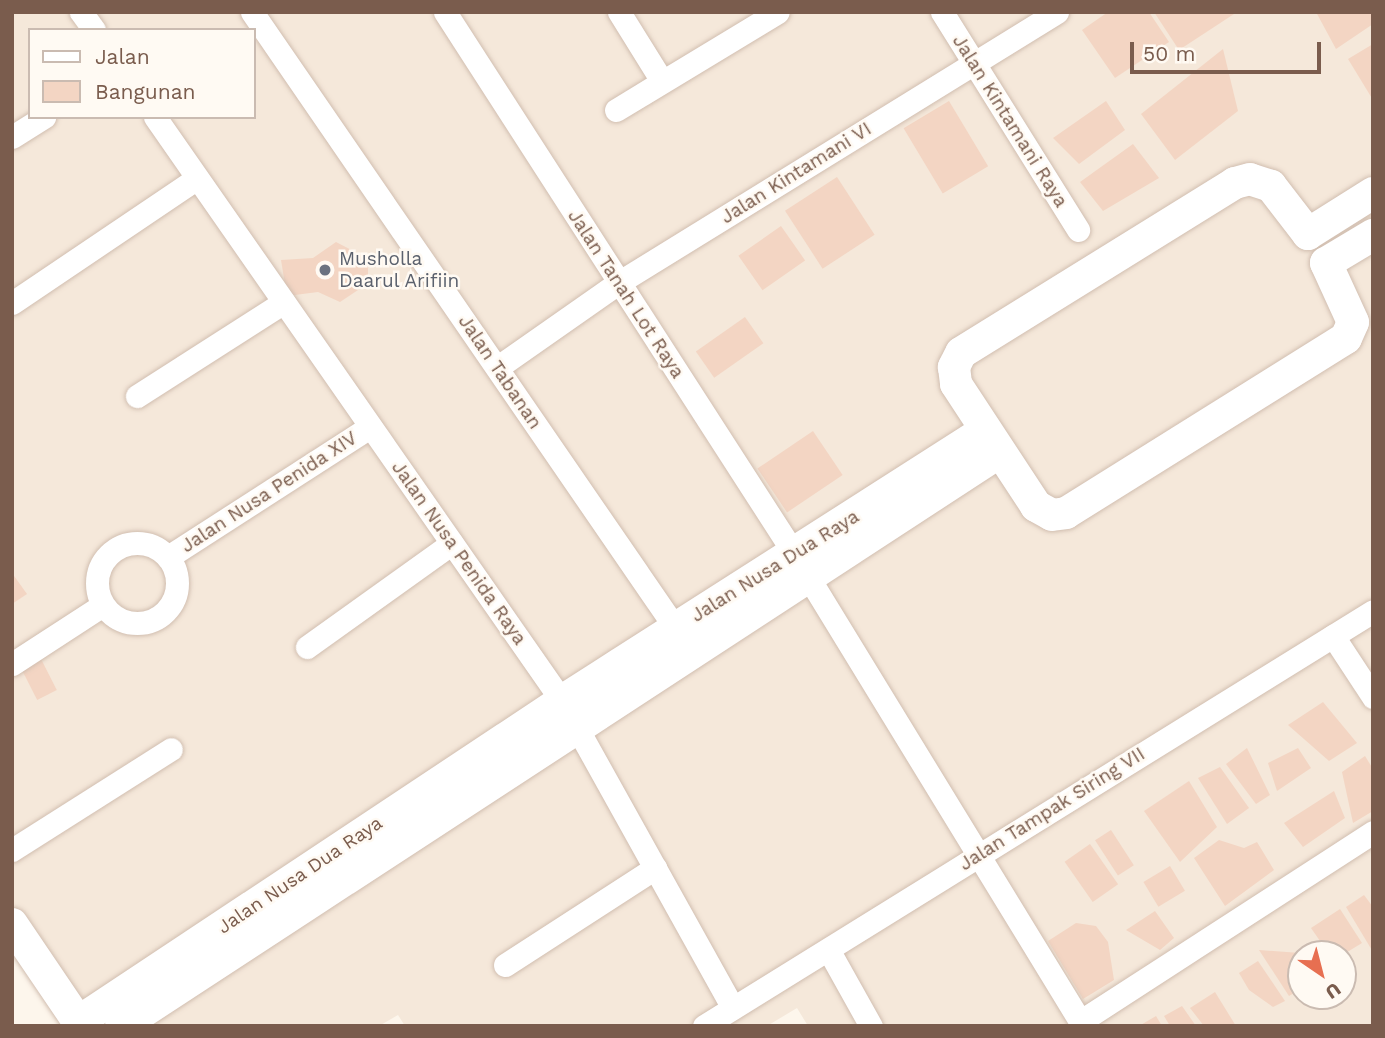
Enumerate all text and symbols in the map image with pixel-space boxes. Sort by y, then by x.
legend [28,28,256,119]
scale bar [1133,28,1324,72]
street label: Jalan Kintamani Raya [948,31,1072,211]
text: 50 m [1143,41,1195,66]
text: Jalan [95,44,150,69]
text: Bangunan [95,79,196,104]
street label: Jalan Kintamani VI [716,117,876,229]
street label: Jalan Tanah Lot Raya [563,205,689,383]
place label: Musholla Daarul Arifiin [339,248,461,292]
marker: Musholla Daarul Arifiin [317,262,333,278]
street label: Jalan Tabanan [453,310,547,434]
street label: Jalan Nusa Penida XIV [176,426,362,558]
street label: Jalan Nusa Penida Raya [387,456,531,650]
street label: Jalan Nusa Dua Raya [686,505,864,627]
street label: Jalan Tampak Siring VII [954,742,1150,876]
street label: Jalan Nusa Dua Raya [213,811,387,939]
north arrow [1287,940,1357,1010]
text: U [1321,978,1345,1004]

